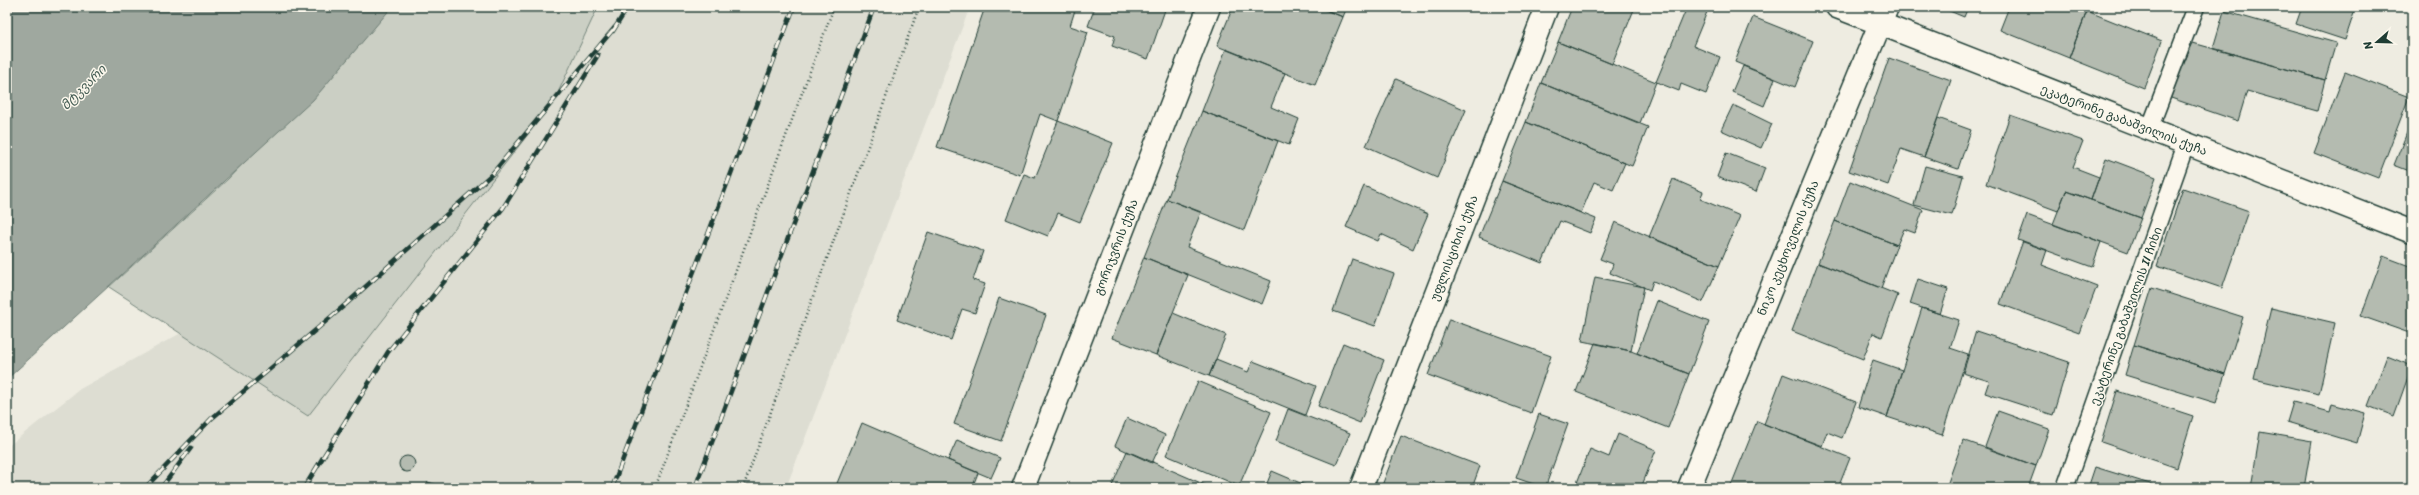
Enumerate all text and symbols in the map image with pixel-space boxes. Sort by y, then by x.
north arrow [2357,22,2397,62]
text: N [2358,38,2379,53]
water label: მტკვარი [55,59,112,116]
street label: ეკატერინე გაბაშვილის ქუჩა [2037,78,2211,162]
street label: ნიკო კეცხოველის ქუჩა [1751,177,1825,319]
street label: უფლისციხის ქუჩა [1424,192,1484,304]
street label: გორიჯვრის ქუჩა [1088,196,1144,298]
street label: ეკატერინე გაბაშვილის II ჩიხი [2083,223,2169,408]

